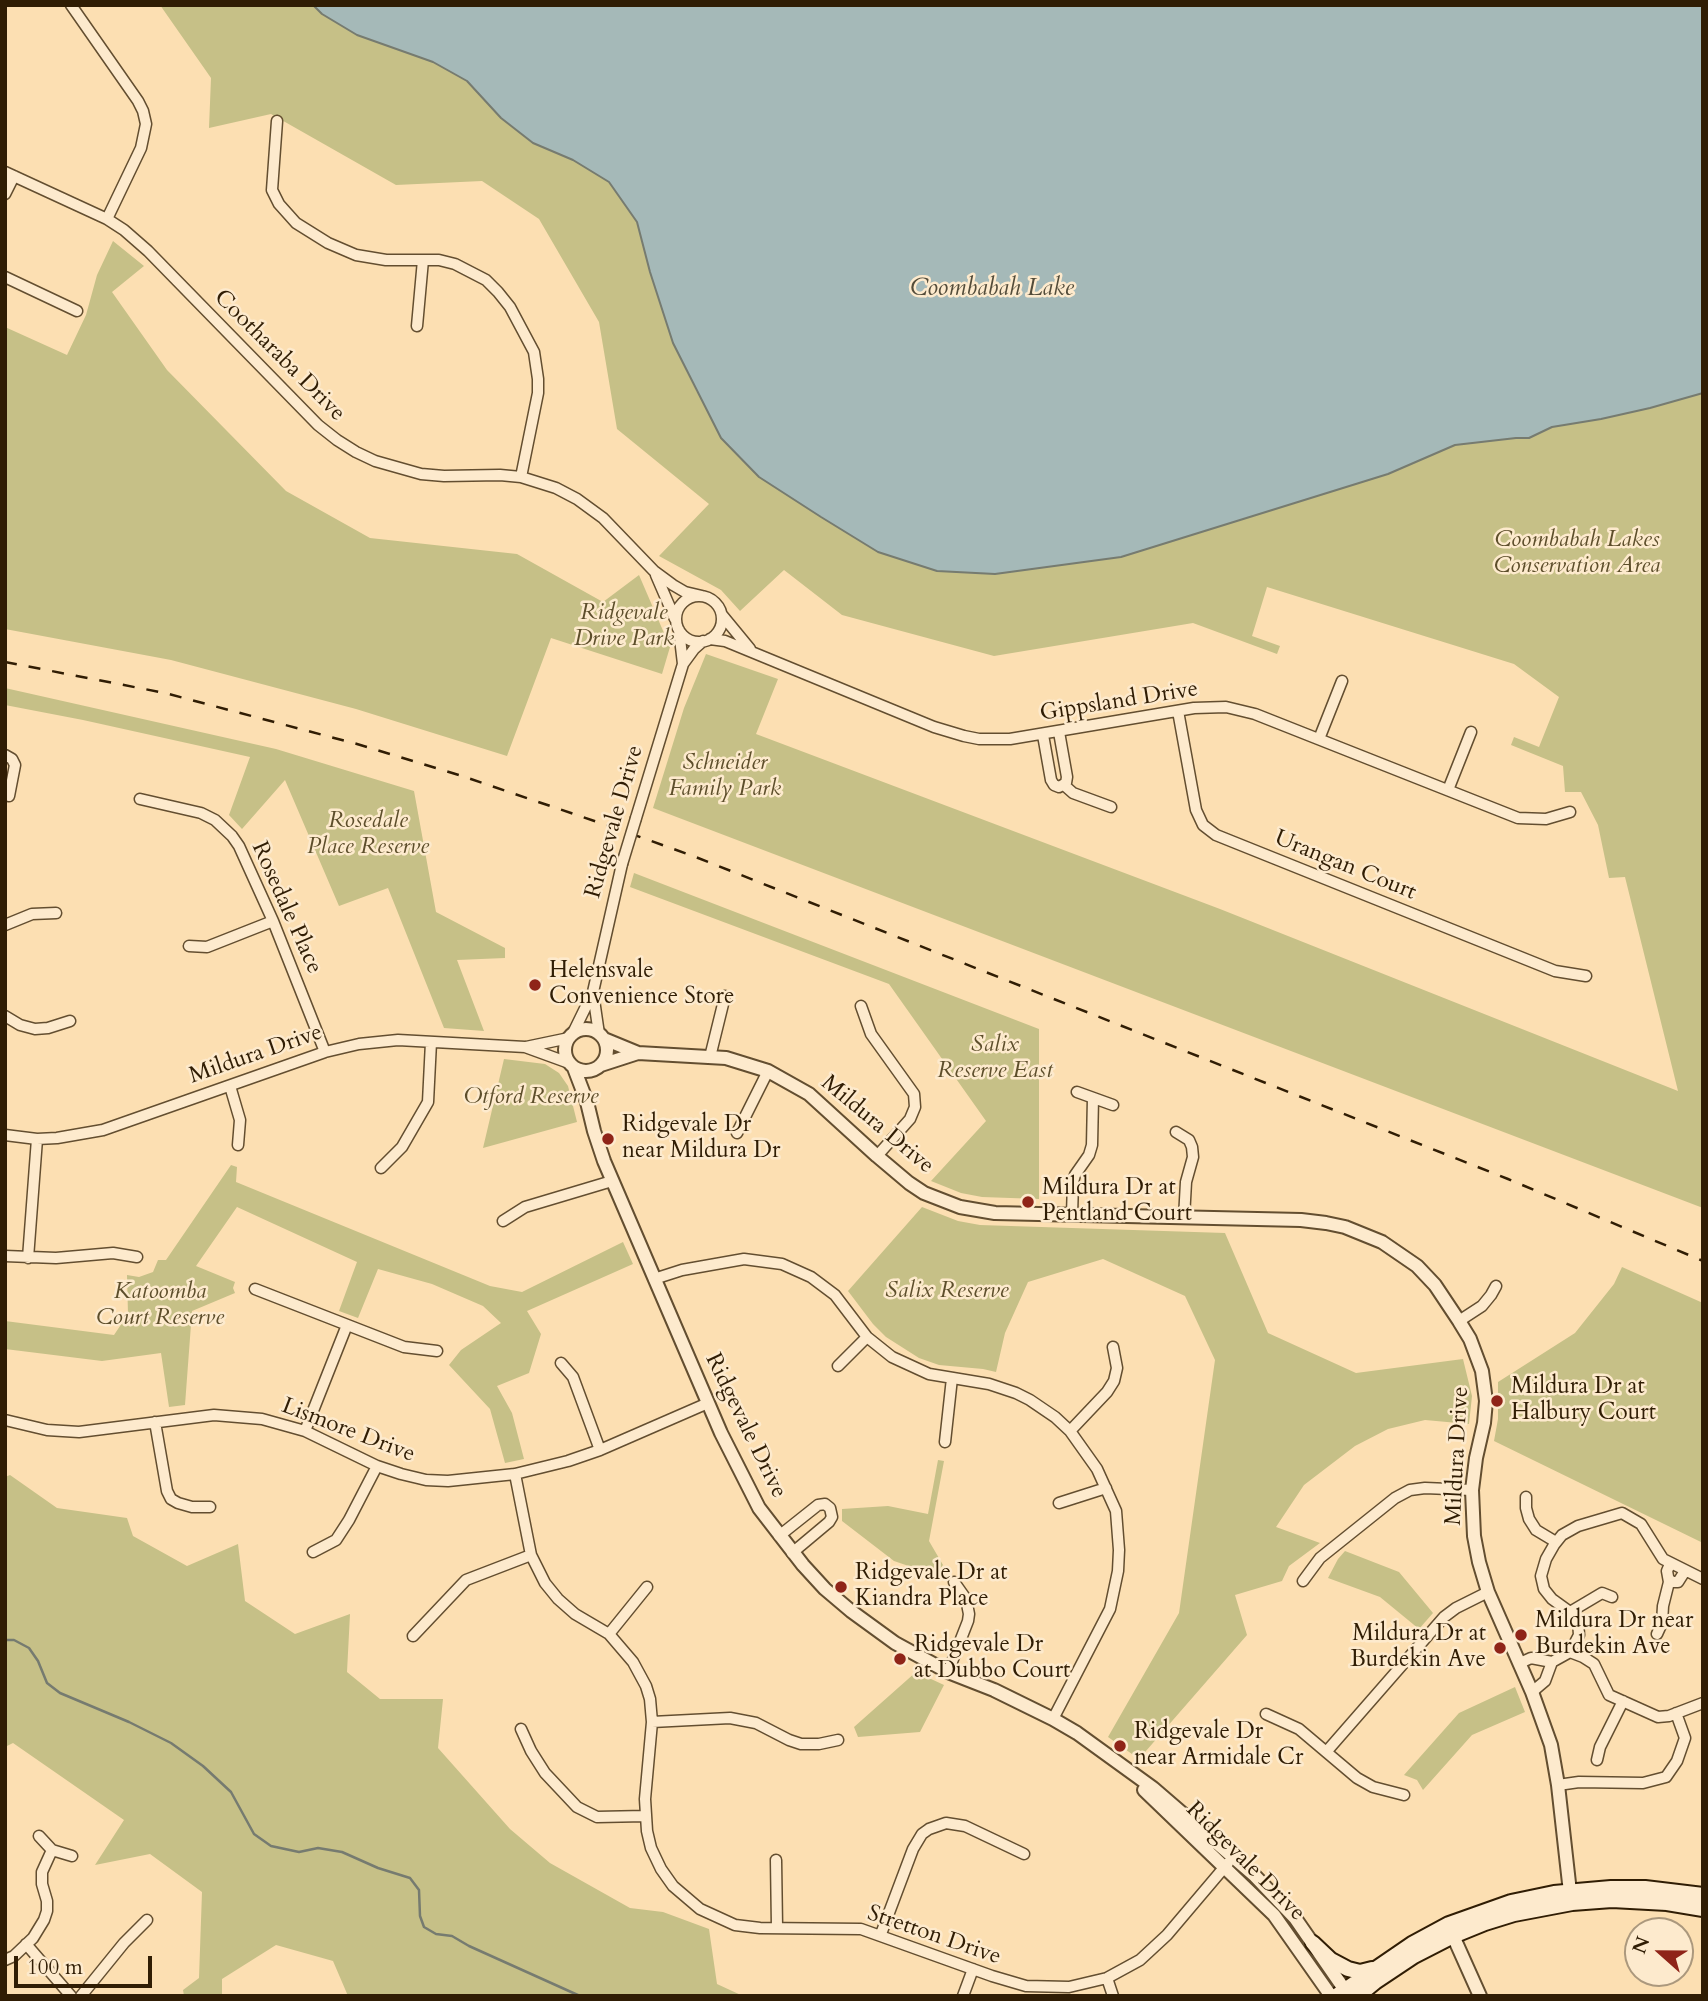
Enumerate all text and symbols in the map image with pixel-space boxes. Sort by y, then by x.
water label: Coombabah Lake [910,275,1074,303]
street label: Cootharaba Drive [207,284,351,428]
park label: Coombabah Lakes Conservation Area [1494,527,1660,581]
park label: Ridgevale Drive Park [574,600,674,654]
street label: Gippsland Drive [1038,676,1200,728]
street label: Ridgevale Drive [580,742,650,902]
park label: Schneider Family Park [669,750,781,804]
park label: Rosedale Place Reserve [307,808,429,862]
street label: Urangan Court [1270,825,1420,907]
street label: Rosedale Place [245,838,327,978]
place label: Helensvale Convenience Store [549,958,734,1012]
marker: Helensvale Convenience Store [527,977,543,993]
street label: Mildura Drive [186,1019,326,1091]
park label: Salix Reserve East [937,1032,1053,1086]
street label: Mildura Drive [815,1070,939,1180]
park label: Otford Reserve [463,1084,599,1112]
place label: Ridgevale Dr near Mildura Dr [622,1112,780,1166]
marker: Ridgevale Dr near Mildura Dr [600,1131,616,1147]
place label: Mildura Dr at Pentland Court [1042,1175,1192,1229]
marker: Mildura Dr at Pentland Court [1020,1194,1036,1210]
park label: Salix Reserve [885,1278,1009,1306]
park label: Katoomba Court Reserve [96,1279,224,1333]
street label: Ridgevale Drive [698,1349,792,1503]
place label: Mildura Dr at Halbury Court [1511,1374,1656,1428]
street label: Mildura Drive [1441,1386,1475,1526]
street label: Lismore Drive [277,1393,419,1469]
marker: Mildura Dr at Halbury Court [1489,1393,1505,1409]
place label: Ridgevale Dr at Kiandra Place [855,1560,1007,1614]
marker: Ridgevale Dr at Kiandra Place [833,1579,849,1595]
place label: Mildura Dr near Burdekin Ave [1535,1608,1693,1662]
place label: Mildura Dr at Burdekin Ave [1350,1621,1486,1675]
marker: Mildura Dr near Burdekin Ave [1513,1627,1529,1643]
place label: Ridgevale Dr at Dubbo Court [914,1632,1070,1686]
marker: Mildura Dr at Burdekin Ave [1492,1640,1508,1656]
marker: Ridgevale Dr at Dubbo Court [892,1651,908,1667]
place label: Ridgevale Dr near Armidale Cr [1134,1719,1303,1773]
marker: Ridgevale Dr near Armidale Cr [1112,1738,1128,1754]
street label: Ridgevale Drive [1180,1797,1310,1927]
street label: Stretton Drive [864,1900,1004,1972]
north arrow [1624,1917,1694,1987]
text: N [1626,1933,1656,1958]
scale bar [18,1941,156,1985]
text: 100 m [27,1953,83,1982]

